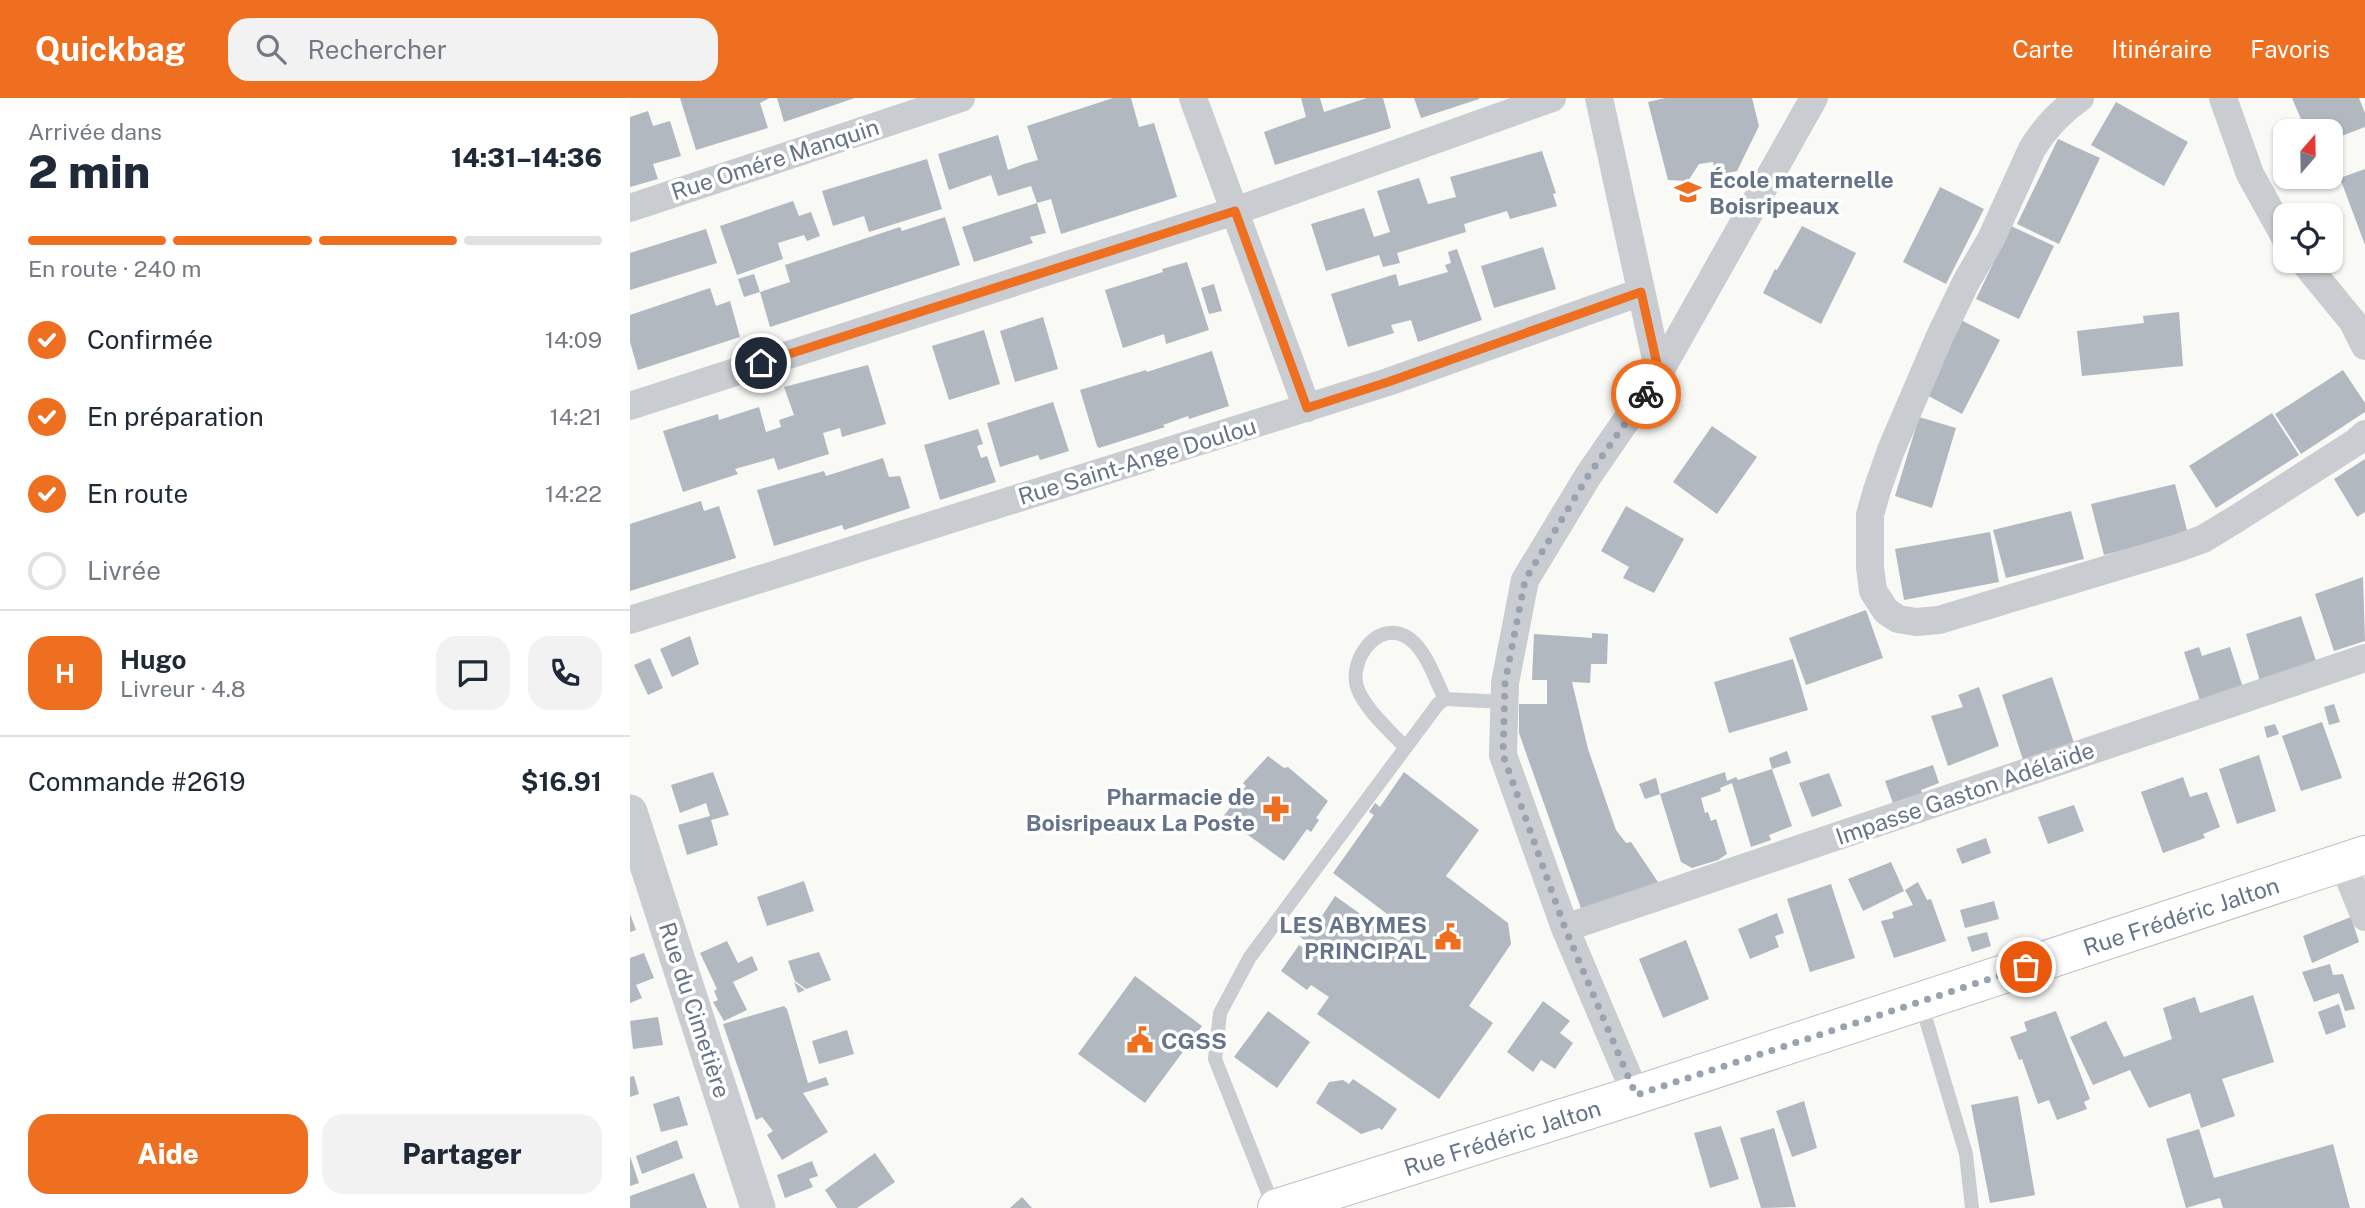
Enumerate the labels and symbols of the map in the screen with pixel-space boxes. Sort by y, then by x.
street label: Rue Omére Manquin [668,113,882,205]
north arrow [2273,119,2343,189]
place label: École maternelle Boisripeaux [1709,166,1894,219]
school or university icon: École maternelle Boisripeaux [1673,177,1703,207]
pin [731,333,791,393]
courier [1611,359,1681,429]
street label: Rue Saint-Ange Doulou [1015,412,1259,510]
street label: Impasse Gaston Adélaïde [1832,736,2098,850]
place label: Pharmacie de Boisripeaux La Poste [1026,783,1255,836]
pharmacy icon: Pharmacie de Boisripeaux La Poste [1261,794,1291,824]
street label: Rue Frédéric Jalton [2079,871,2282,960]
place label: LES ABYMES PRINCIPAL [1279,911,1427,964]
street label: Rue du Cimetière [654,919,736,1101]
public building icon: LES ABYMES PRINCIPAL [1433,922,1463,952]
pin [1996,937,2056,997]
public building icon: CGSS [1125,1025,1155,1055]
place label: CGSS [1161,1027,1227,1054]
street label: Rue Frédéric Jalton [1400,1094,1604,1181]

